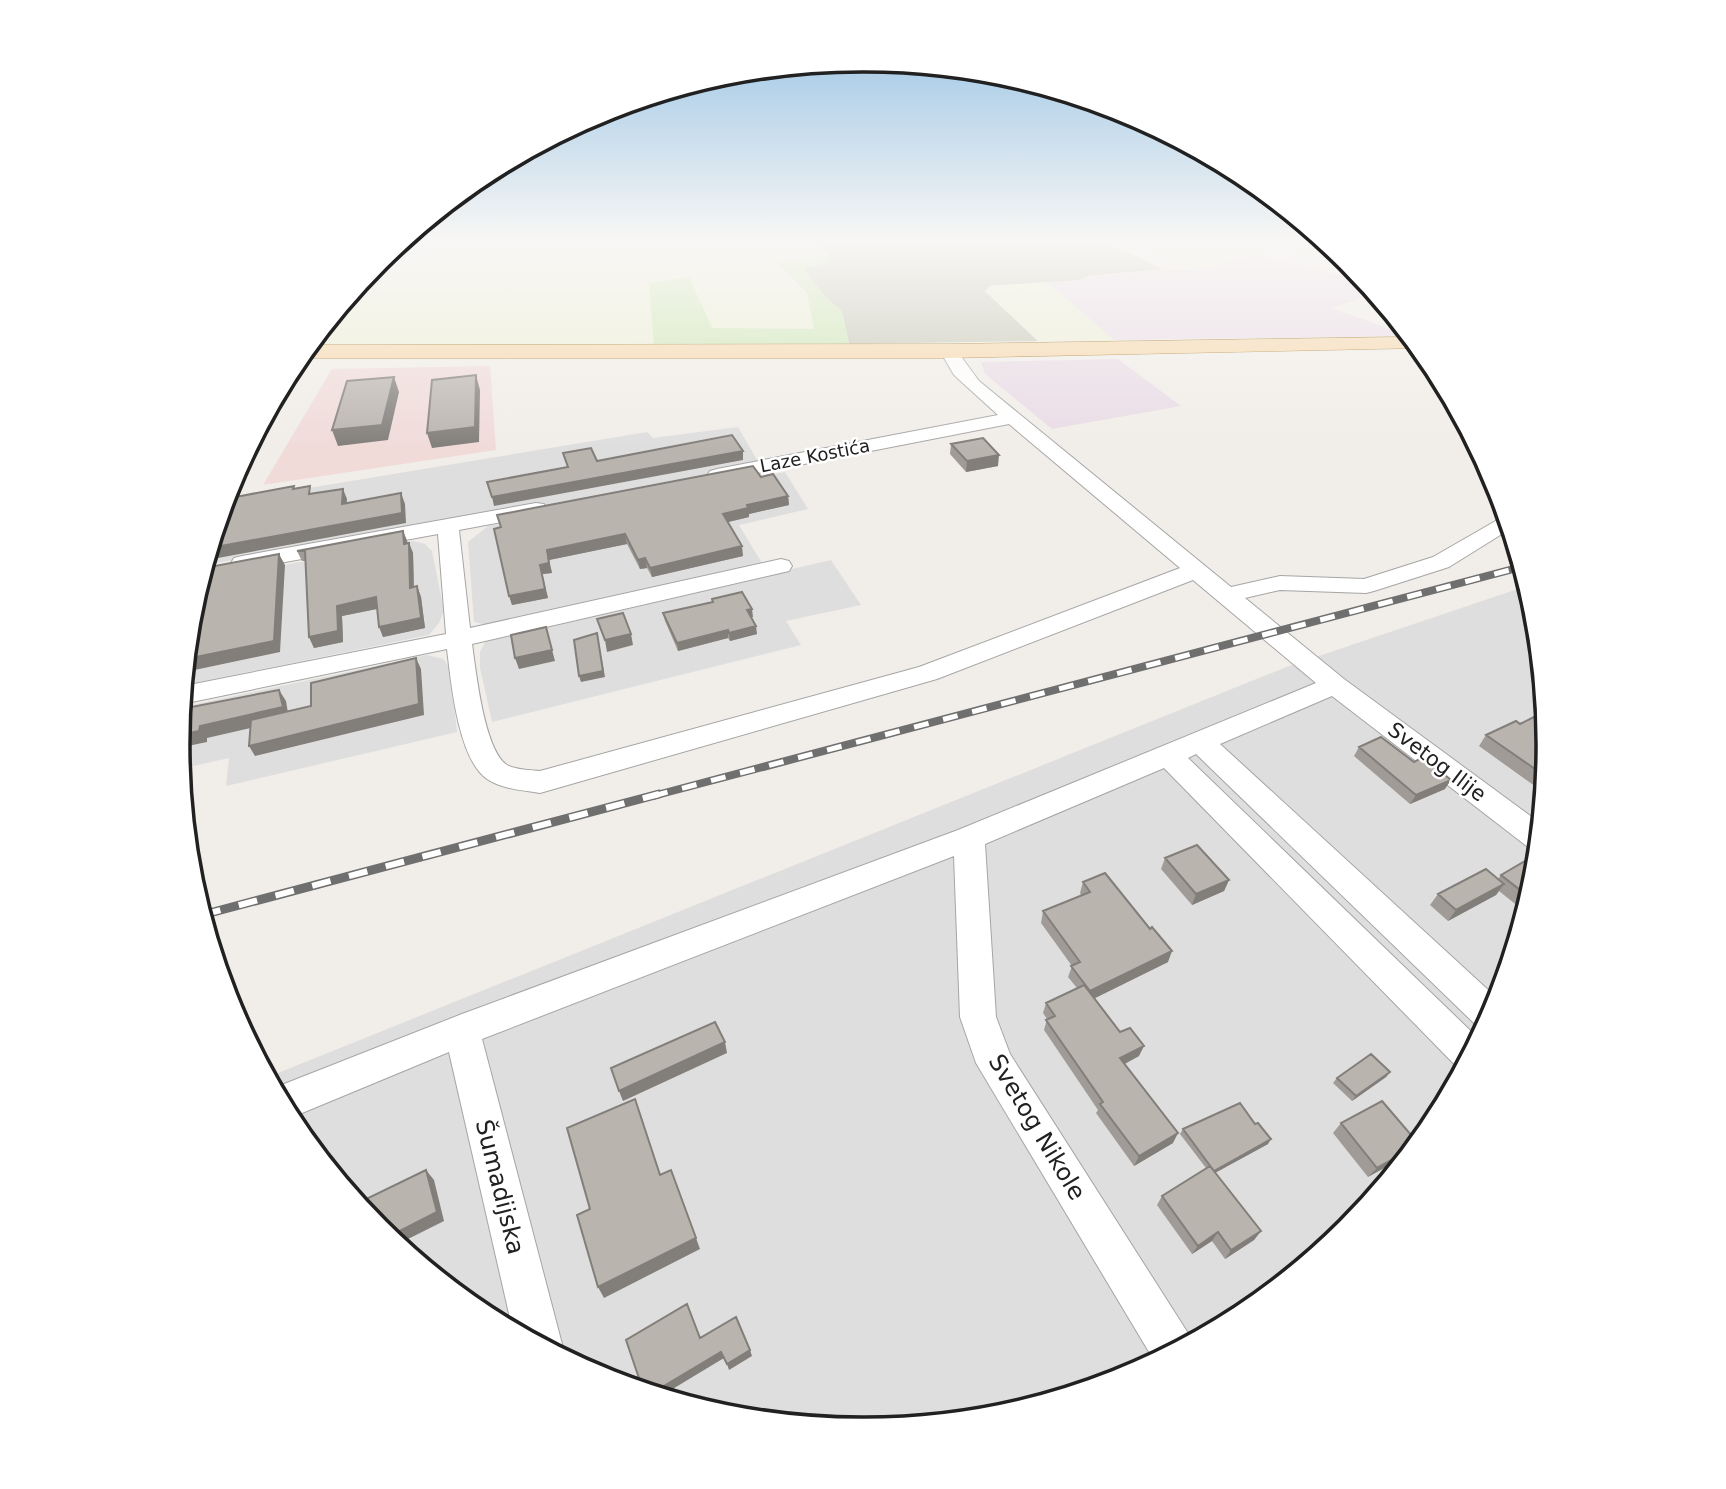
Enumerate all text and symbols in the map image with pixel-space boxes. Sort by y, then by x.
street label: Laze Kostića [758,435,872,476]
street label: Svetog Ilije [1383,717,1491,807]
street label: Svetog Nikole [983,1049,1091,1205]
street label: Šumadijska [470,1116,532,1257]

